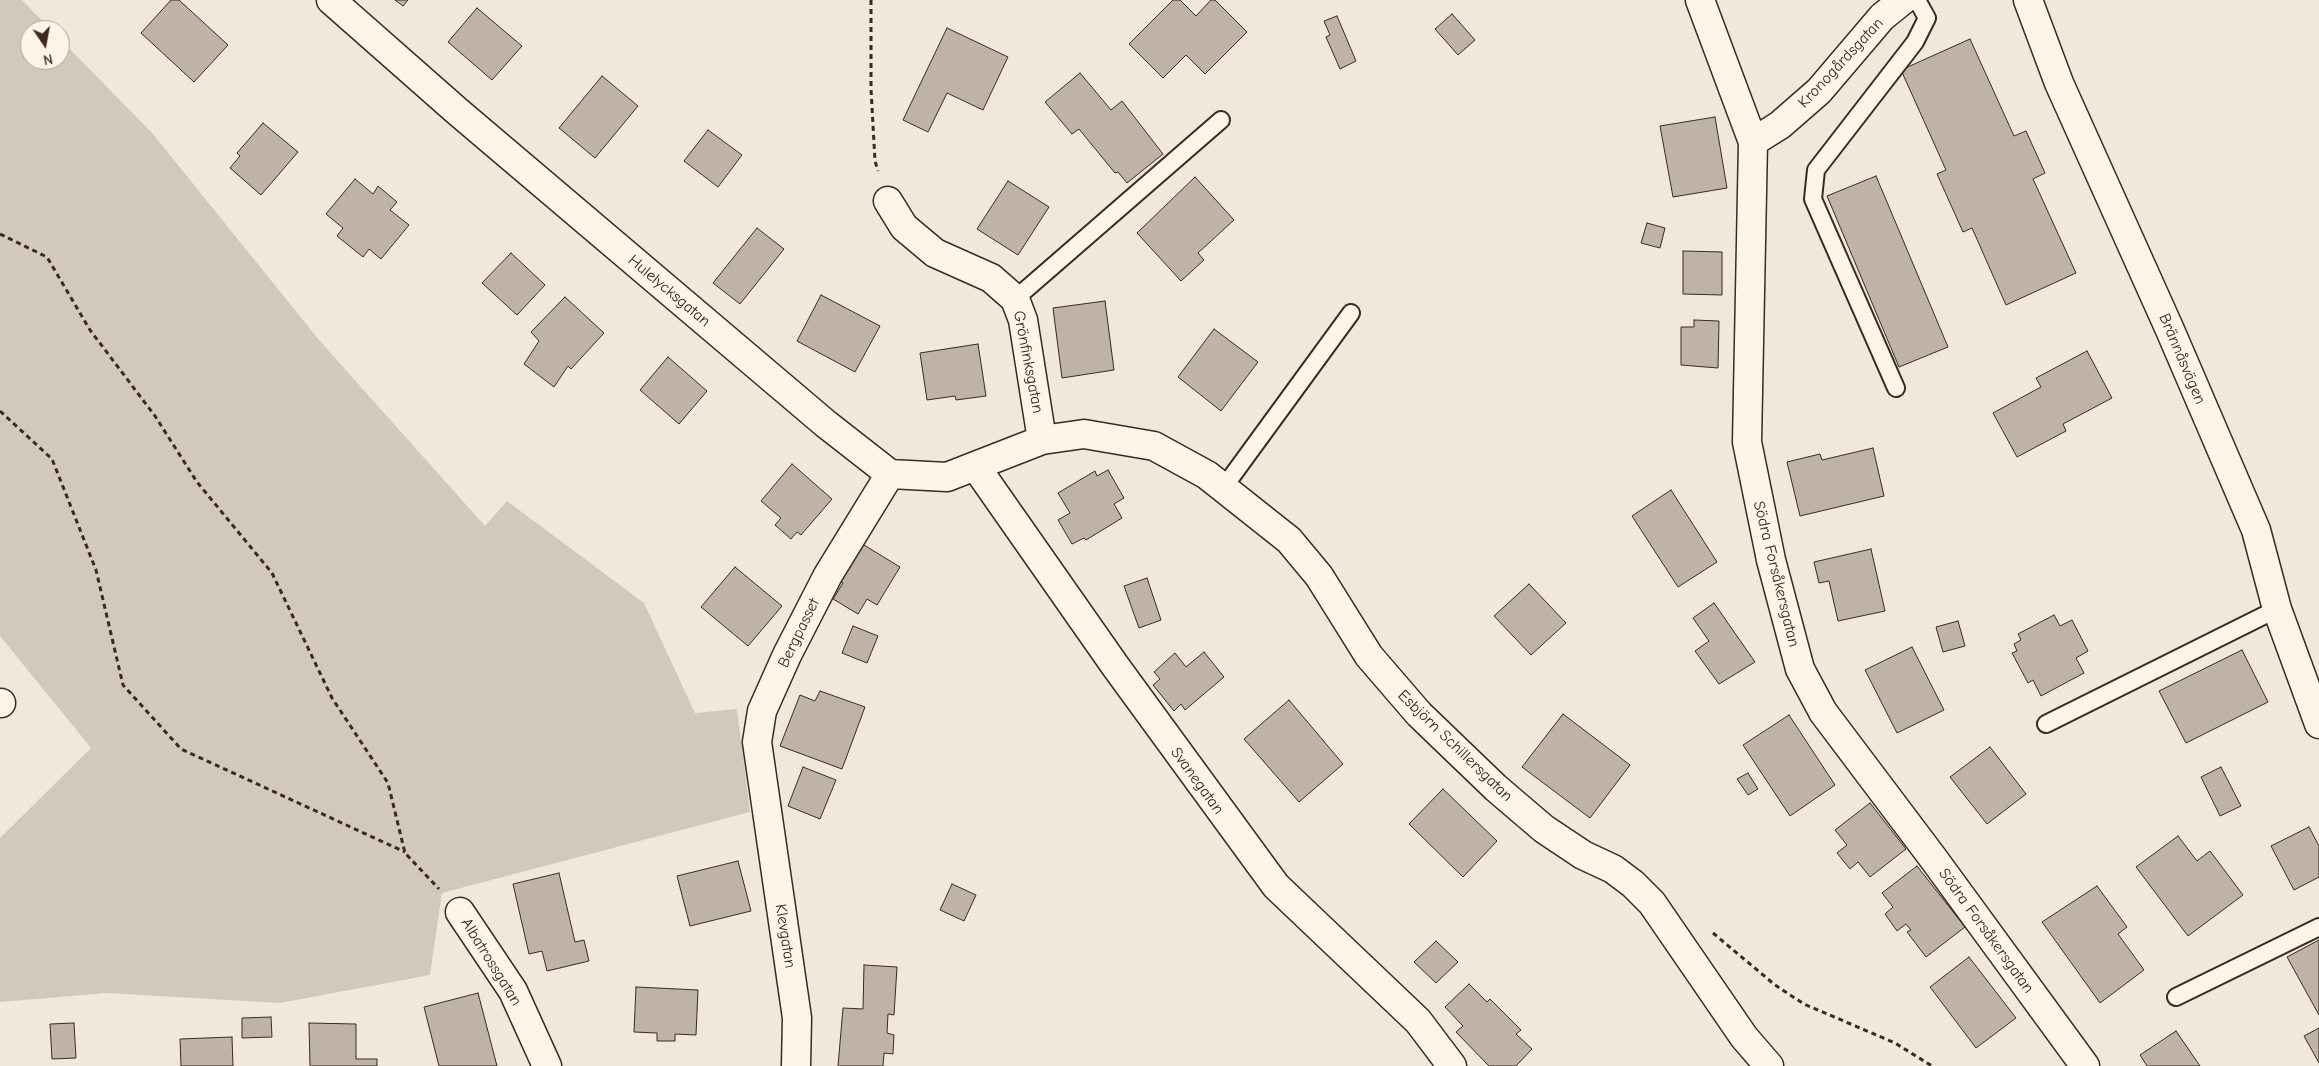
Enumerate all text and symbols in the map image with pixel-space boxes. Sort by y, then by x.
street label: Kronogårdsgatan [1794,14,1888,112]
north arrow [20,20,70,70]
text: N [42,50,54,68]
street label: Hulelycksgatan [624,251,714,331]
street label: Grönfinksgatan [1009,309,1047,415]
street label: Brännåsvägen [2154,311,2210,407]
street label: Södra Forsåkersgatan [1749,499,1803,649]
street label: Bergpasset [774,595,824,671]
street label: Esbjörn Schillersgatan [1394,686,1516,806]
street label: Svanegatan [1166,744,1228,818]
street label: Södra Forsåkersgatan [1934,865,2038,997]
street label: Klevgatan [770,902,800,970]
street label: Albatrossgatan [456,915,526,1009]

